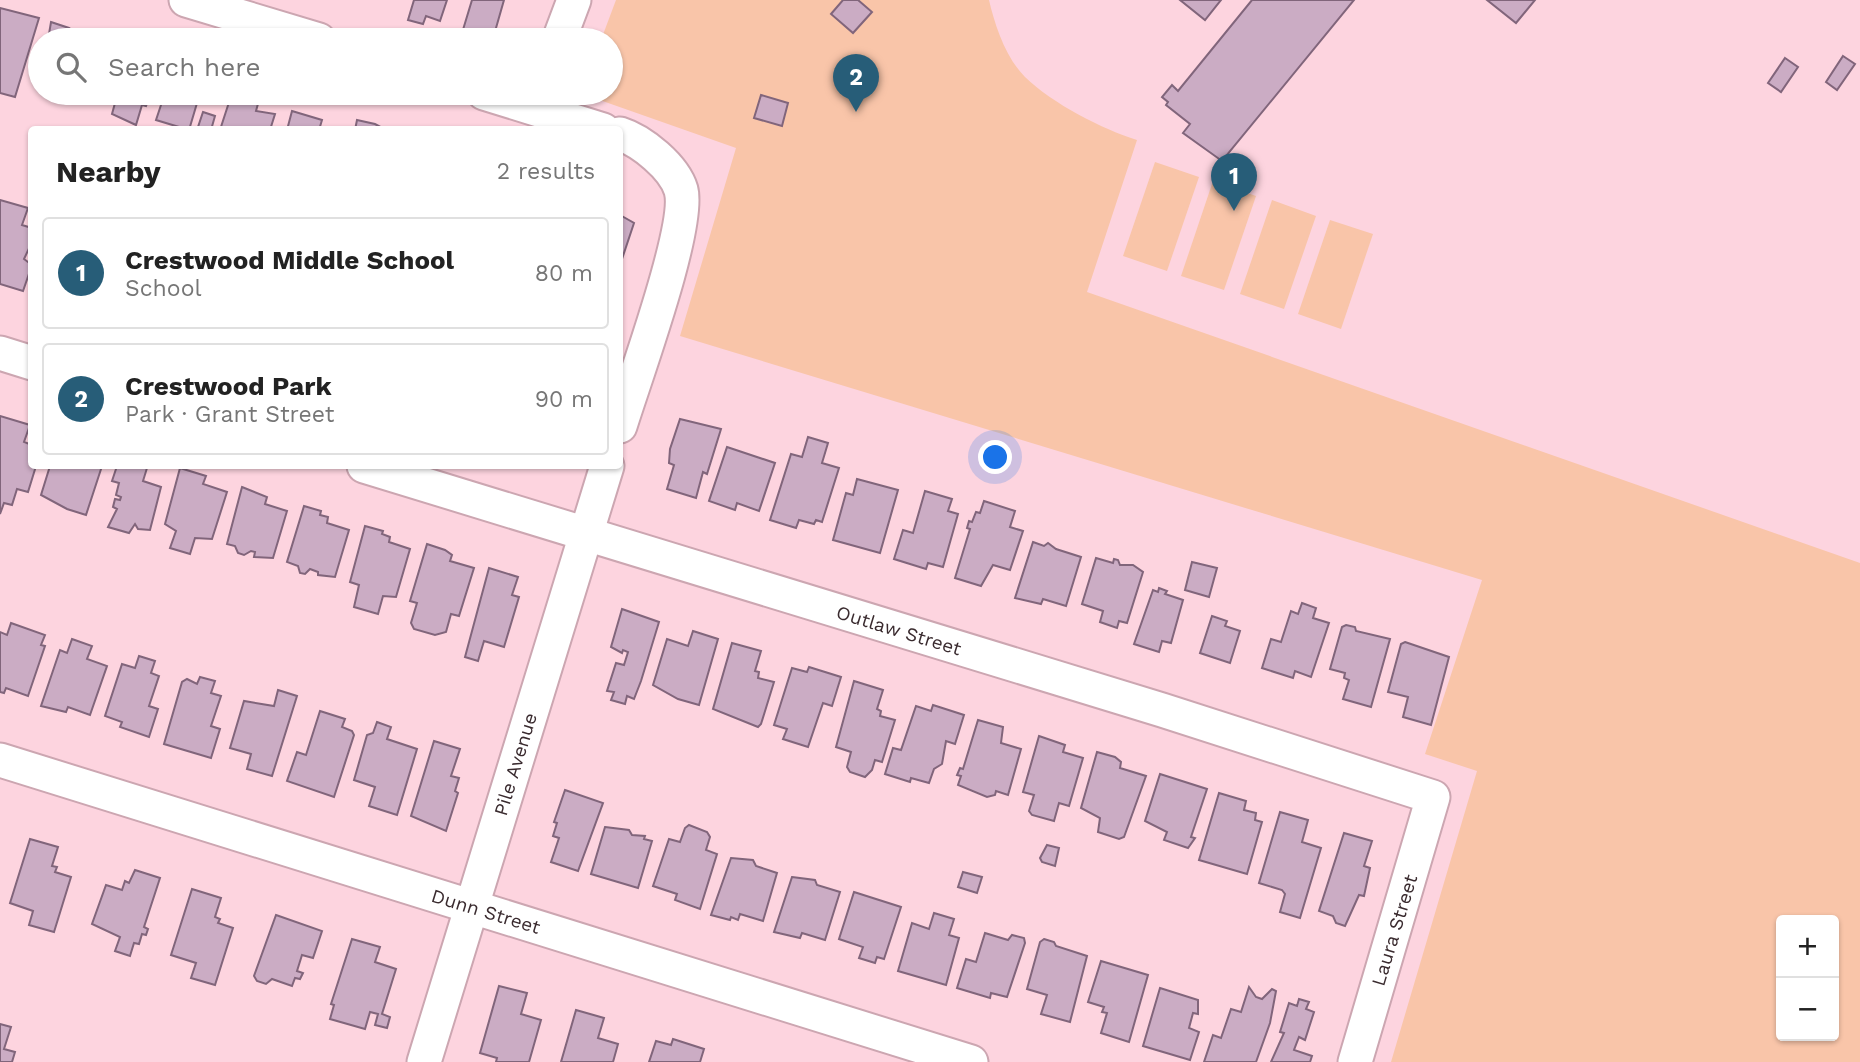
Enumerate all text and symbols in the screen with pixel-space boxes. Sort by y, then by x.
search box [28,28,623,105]
icon: search [52,48,90,86]
text: Search here [108,52,260,82]
pin: 2 [833,54,879,112]
pin: 1 [1211,153,1257,211]
text: Nearby [56,154,161,189]
text: 2 results [497,158,595,185]
text: Crestwood Middle School [125,245,454,275]
text: 1 [76,260,86,287]
text: 80 m [535,260,593,287]
text: School [125,275,202,302]
text: Crestwood Park [125,371,332,401]
text: 2 [74,386,88,413]
text: 90 m [535,386,593,413]
text: Park · Grant Street [125,401,334,428]
your location [978,440,1012,474]
street label: Outlaw Street [834,601,964,660]
street label: Pile Avenue [489,710,542,818]
street label: Laura Street [1367,872,1422,989]
street label: Dunn Street [429,884,543,939]
map controls [1776,915,1839,1041]
button: + [1776,915,1839,978]
button: − [1776,978,1839,1041]

